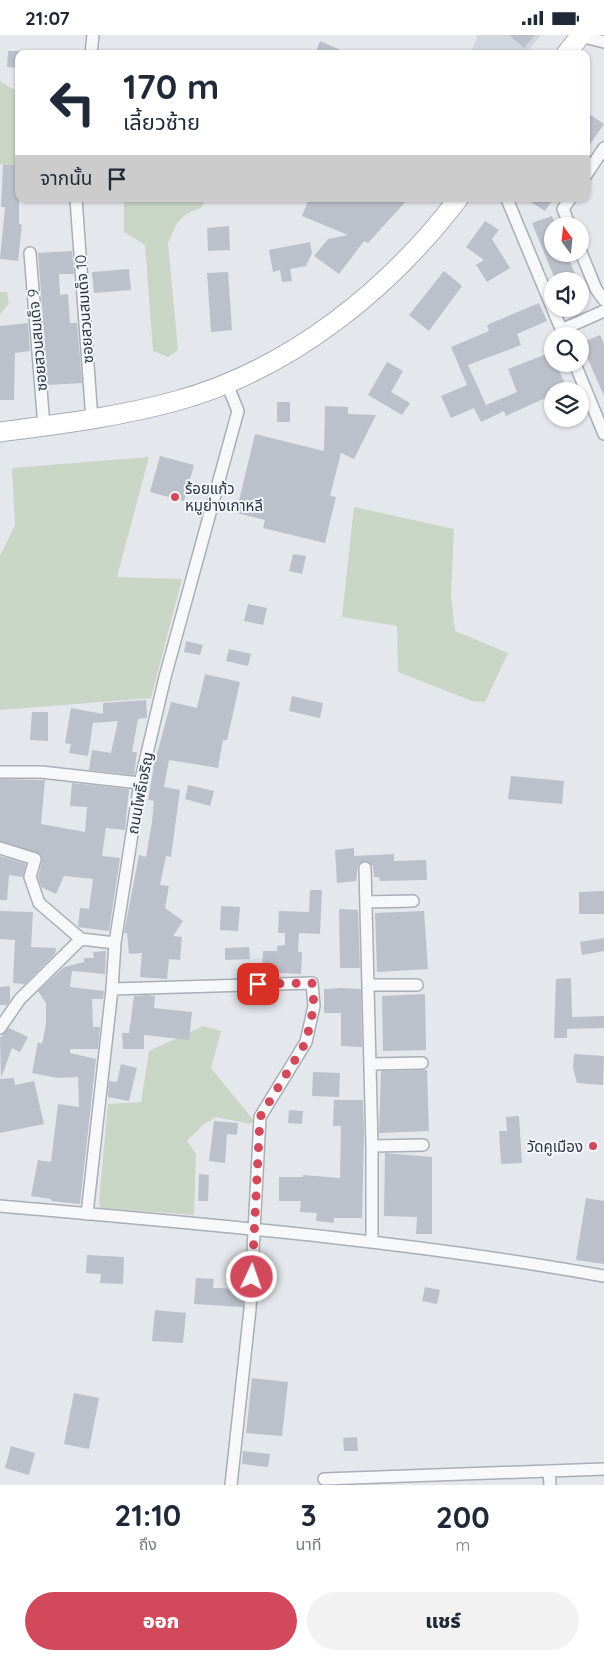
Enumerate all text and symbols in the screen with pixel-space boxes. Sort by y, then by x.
text: 21:07 [25,6,70,30]
text: 170 m [123,64,219,108]
icon: left [40,70,105,135]
text: เลี้ยวซ้าย [123,108,200,136]
icon: arrive [103,165,131,193]
text: จากนั้น [40,166,93,190]
north arrow [544,217,589,263]
map controls [544,217,589,427]
street label: ซอยสวนสมเด็จ 10 [71,254,97,364]
button: sound [544,272,589,317]
street label: ซอยสวนสมเด็จ 9 [23,288,51,392]
button: search [544,327,589,372]
button: layers [544,382,589,427]
place label: ร้อยแก้ว หมูย่างเกาหลี [185,479,263,515]
marker: ร้อยแก้ว หมูย่างเกาหลี [169,491,181,503]
street label: ถนนโพธิ์เจริญ [123,750,157,836]
pin [237,963,279,1005]
icon: arrive [244,970,272,998]
place label: วัดคูเมือง [527,1137,583,1156]
marker: วัดคูเมือง [587,1140,599,1152]
position arrow [225,1250,277,1302]
text: 21:10 [114,1496,181,1534]
text: 3 [300,1496,317,1534]
text: 200 [436,1498,490,1536]
text: ถึง [139,1534,157,1554]
text: นาที [296,1534,322,1554]
text: m [455,1535,470,1555]
button: ออก [25,1592,297,1650]
button: แชร์ [307,1592,579,1650]

